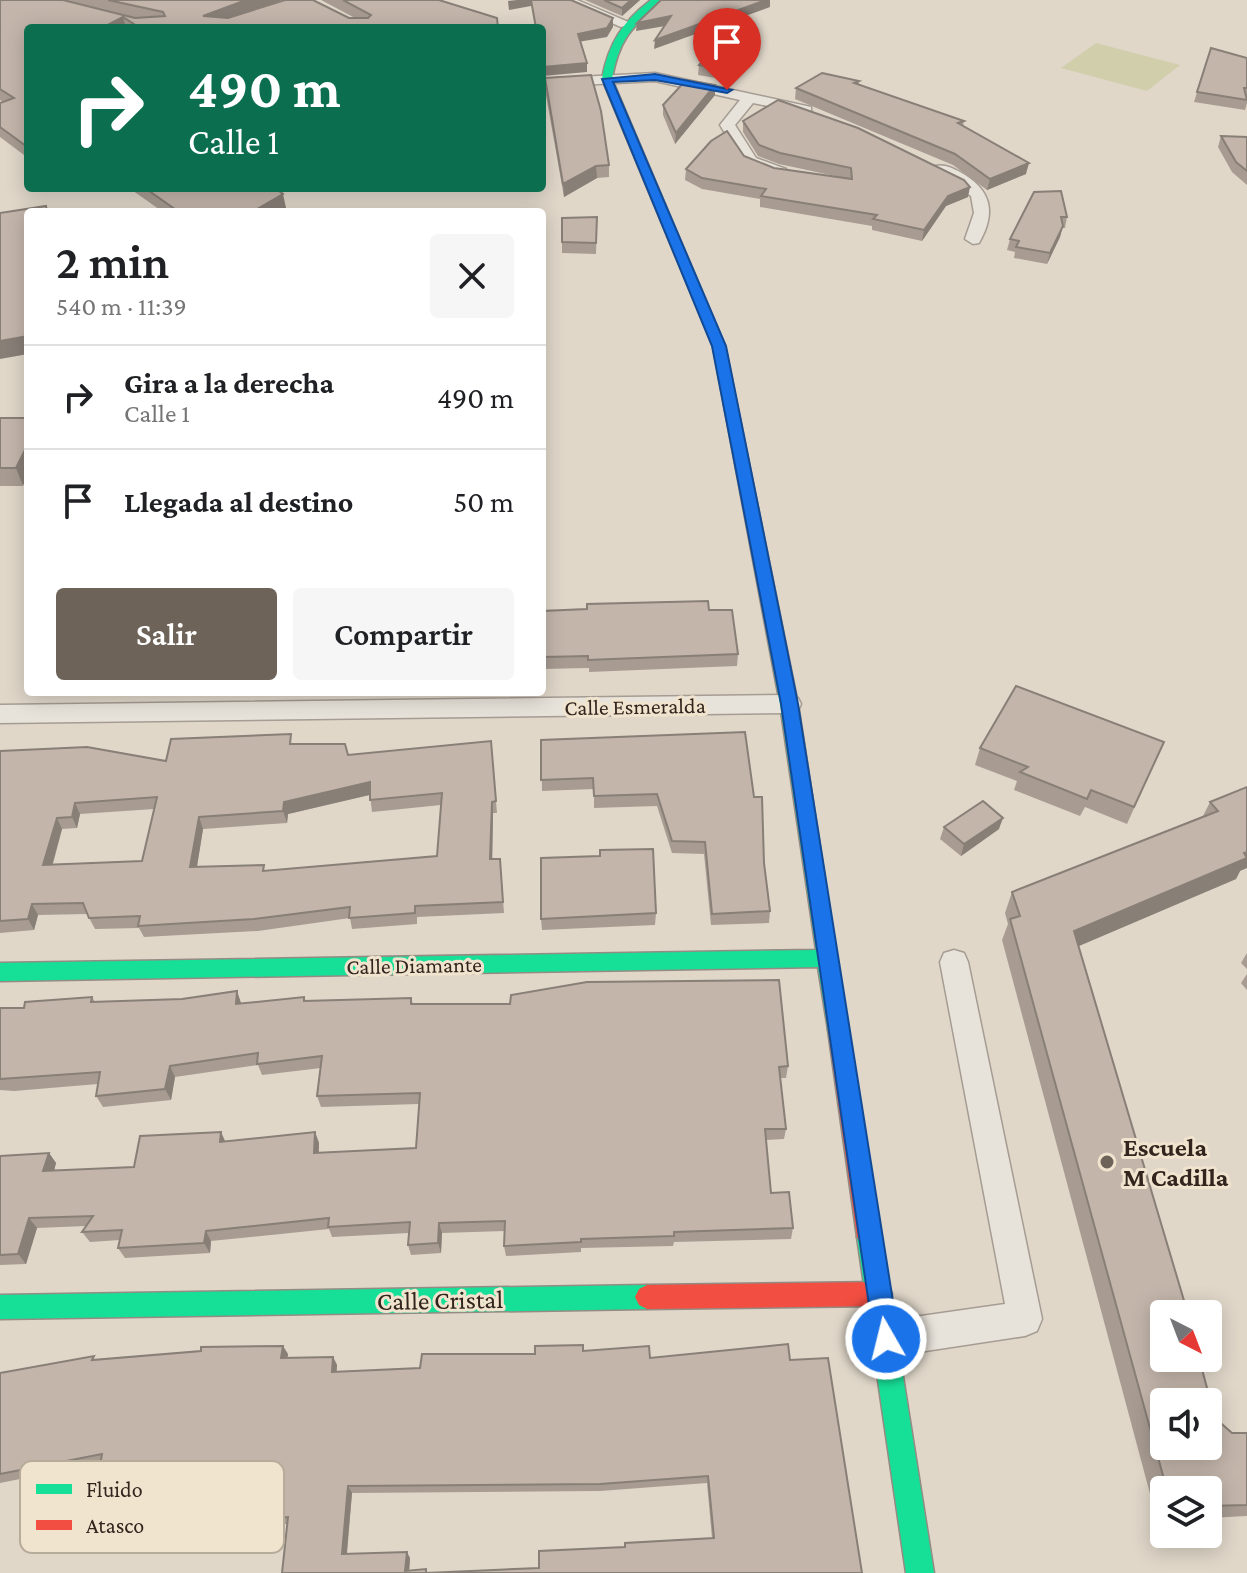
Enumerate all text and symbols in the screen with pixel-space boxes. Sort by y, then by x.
pin [693,8,761,90]
icon: arrive [705,20,749,64]
icon: right [56,56,160,160]
text: 490 m [188,57,341,119]
text: Calle 1 [188,122,279,162]
button: close [430,234,514,318]
text: 2 min [56,235,169,288]
text: 540 m · 11:39 [56,292,187,321]
text: Gira a la derecha [124,366,334,399]
icon: right [56,375,100,419]
text: 490 m [437,381,514,414]
text: Calle 1 [124,399,190,428]
icon: arrive [56,479,100,523]
text: Llegada al destino [124,485,353,518]
text: 50 m [453,485,514,518]
button: Salir [56,588,277,680]
button: Compartir [293,588,514,680]
street label: Calle Esmeralda [564,693,706,720]
street label: Calle Diamante [346,952,482,979]
place label: Escuela M Cadilla [1123,1133,1229,1192]
marker: Escuela M Cadilla [1098,1153,1116,1171]
street label: Calle Cristal [377,1285,503,1316]
position arrow [844,1297,928,1381]
north arrow [1150,1300,1222,1372]
map controls [1150,1300,1222,1548]
button: sound [1150,1388,1222,1460]
legend [20,1461,284,1553]
button: layers [1150,1476,1222,1548]
text: Fluido [86,1477,143,1502]
text: Atasco [86,1513,144,1538]

